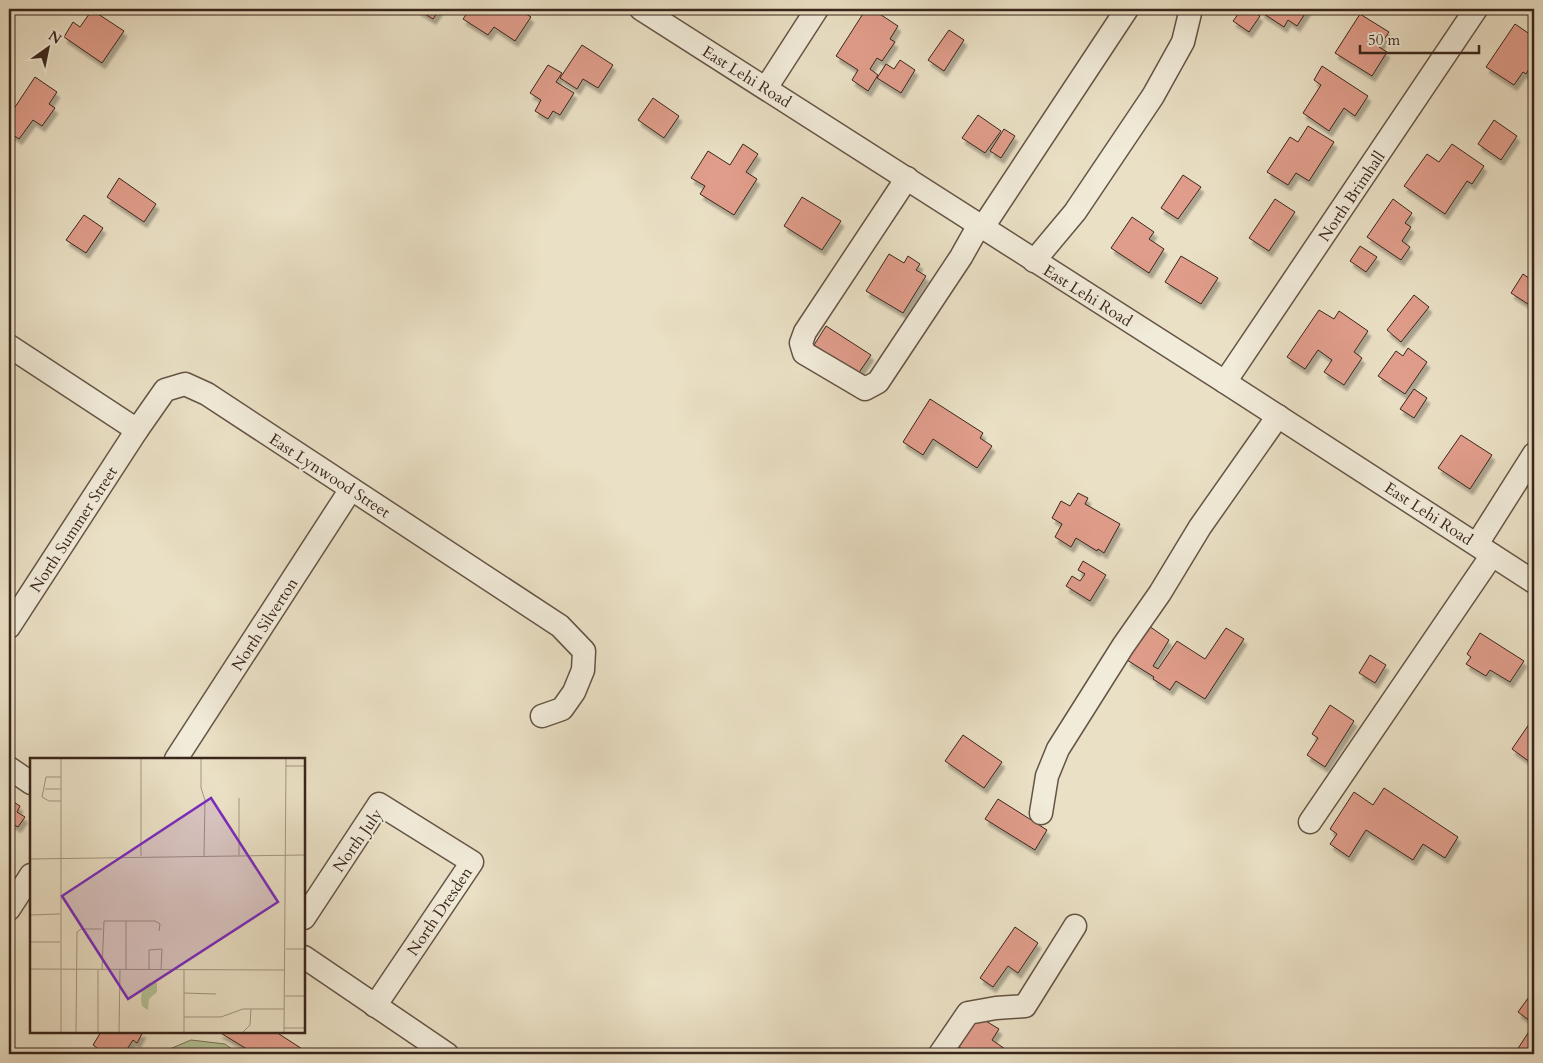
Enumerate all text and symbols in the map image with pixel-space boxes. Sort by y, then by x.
north arrow [22,22,72,72]
scale bar [1360,22,1479,54]
text: N [45,26,65,49]
text: 50 m [1368,30,1400,50]
street label: East Lehi Road [698,41,796,113]
street label: North Brimhall [1313,147,1390,246]
street label: East Lehi Road [1039,260,1137,332]
street label: East Lynwood Street [265,428,394,523]
street label: North Summer Street [25,462,123,597]
street label: East Lehi Road [1380,477,1477,551]
street label: North Silverton [227,574,303,675]
inset map [30,758,305,1033]
street label: North July [328,804,388,877]
street label: North Dresden [402,863,478,960]

